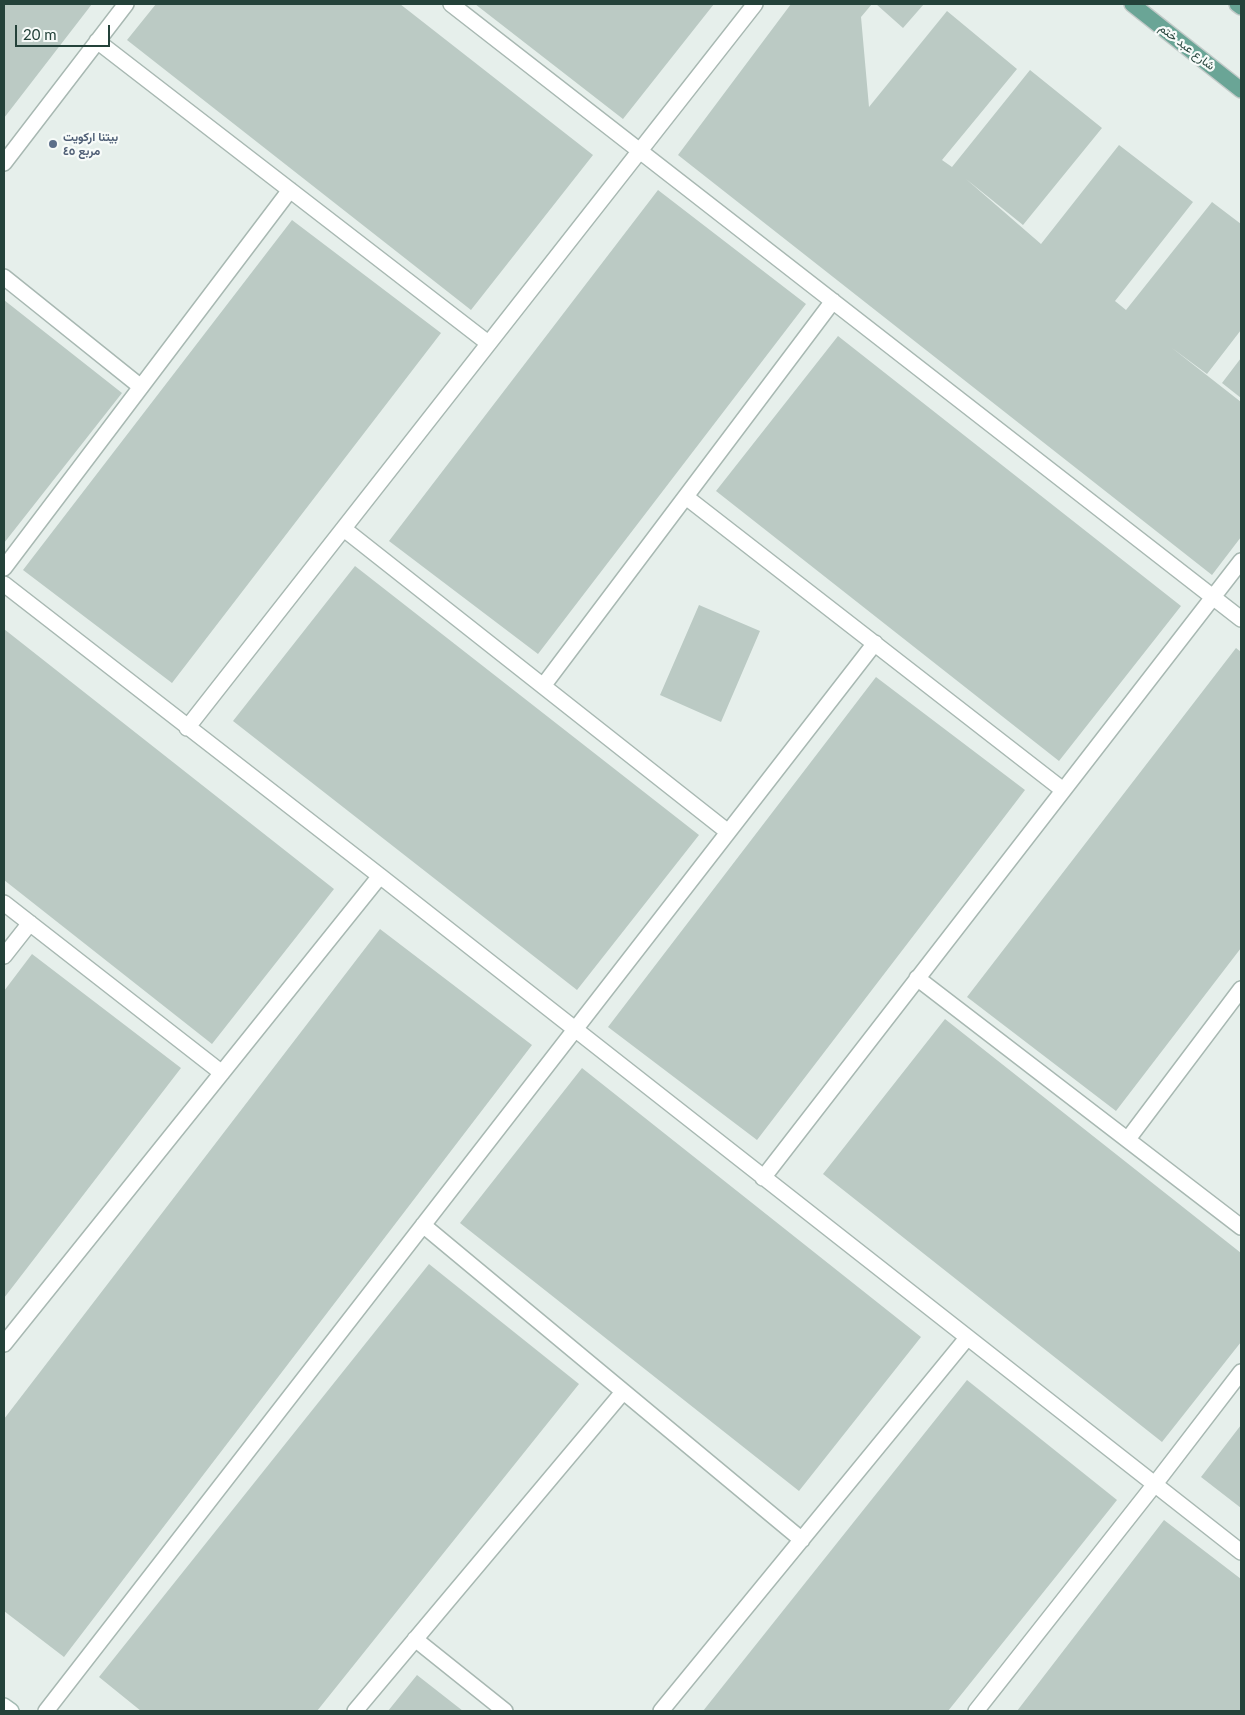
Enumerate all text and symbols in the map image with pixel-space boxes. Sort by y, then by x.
scale bar [18,15,112,47]
street label: شارع عبد ختم [1156,21,1218,73]
text: 20 m [23,25,57,43]
place label: بيتنا اركويت مربع ٤٥ [63,130,118,158]
marker: بيتنا اركويت مربع ٤٥ [47,138,59,150]

